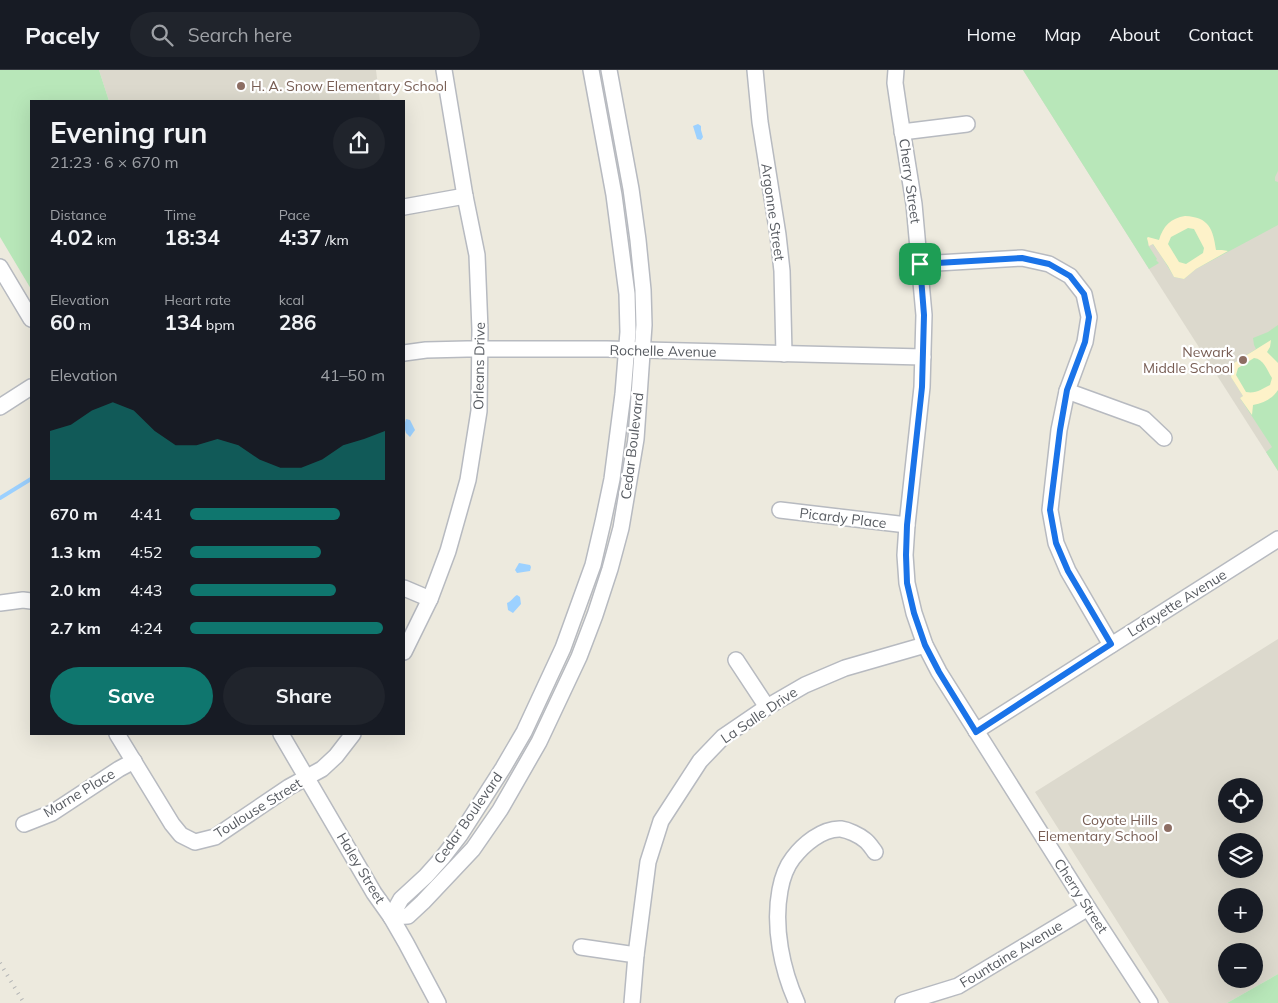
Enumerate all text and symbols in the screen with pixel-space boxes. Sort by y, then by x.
search box [130,12,480,57]
text: Pacely [25,20,100,50]
icon: search [148,21,176,49]
text: Search here [188,23,292,47]
text: Home [966,23,1016,46]
text: Map [1044,23,1081,46]
text: About [1109,23,1160,46]
text: Contact [1188,23,1253,46]
place label: H. A. Snow Elementary School [251,77,447,95]
marker: H. A. Snow Elementary School [235,80,247,92]
text: Evening run [50,115,207,150]
button: share [333,117,385,169]
street label: Cherry Street [895,137,925,225]
text: 21:23 · 6 × 670 m [50,152,179,172]
street label: Argonne Street [757,162,789,262]
text: Distance [50,206,107,224]
text: Time [164,206,196,224]
text: Pace [279,206,310,224]
text: 4.02 [50,224,93,250]
text: 18:34 [164,224,220,250]
text: 4:37 [279,224,322,250]
text: km [93,231,116,249]
text: /km [322,231,349,249]
pin [899,243,941,285]
icon: arrive [906,250,934,278]
text: Elevation [50,291,109,309]
text: Heart rate [164,291,231,309]
text: kcal [279,291,304,309]
text: 60 [50,309,75,335]
text: 134 [164,309,202,335]
text: 286 [279,309,316,335]
text: m [75,316,91,334]
text: bpm [202,316,235,334]
street label: Orleans Drive [469,322,489,410]
street label: Rochelle Avenue [609,341,717,361]
place label: Newark Middle School [1143,343,1234,377]
marker: Newark Middle School [1237,354,1249,366]
text: Elevation [50,365,118,385]
text: 41–50 m [320,365,385,385]
street label: Cedar Boulevard [616,391,648,501]
text: 670 m [50,504,98,524]
text: 4:41 [130,504,162,524]
street label: Picardy Place [799,504,887,532]
text: 1.3 km [50,542,101,562]
text: 4:52 [130,542,162,562]
street label: Lafayette Avenue [1124,565,1230,641]
text: 2.0 km [50,580,101,600]
text: 4:43 [130,580,162,600]
text: 2.7 km [50,618,101,638]
text: 4:24 [130,618,162,638]
button: Save [50,667,213,725]
button: Share [223,667,385,725]
street label: La Salle Drive [717,683,801,747]
street label: Marne Place [40,765,118,821]
street label: Cedar Boulevard [430,769,506,867]
street label: Toulouse Street [211,774,305,842]
map controls [1218,778,1263,988]
button: locate [1218,778,1263,823]
place label: Coyote Hills Elementary School [1038,811,1158,845]
marker: Coyote Hills Elementary School [1162,822,1174,834]
street label: Haley Street [333,829,389,907]
button: layers [1218,833,1263,878]
street label: Cherry Street [1050,855,1112,937]
button: + [1218,888,1263,933]
street label: Fountaine Avenue [956,916,1066,992]
button: − [1218,943,1263,988]

